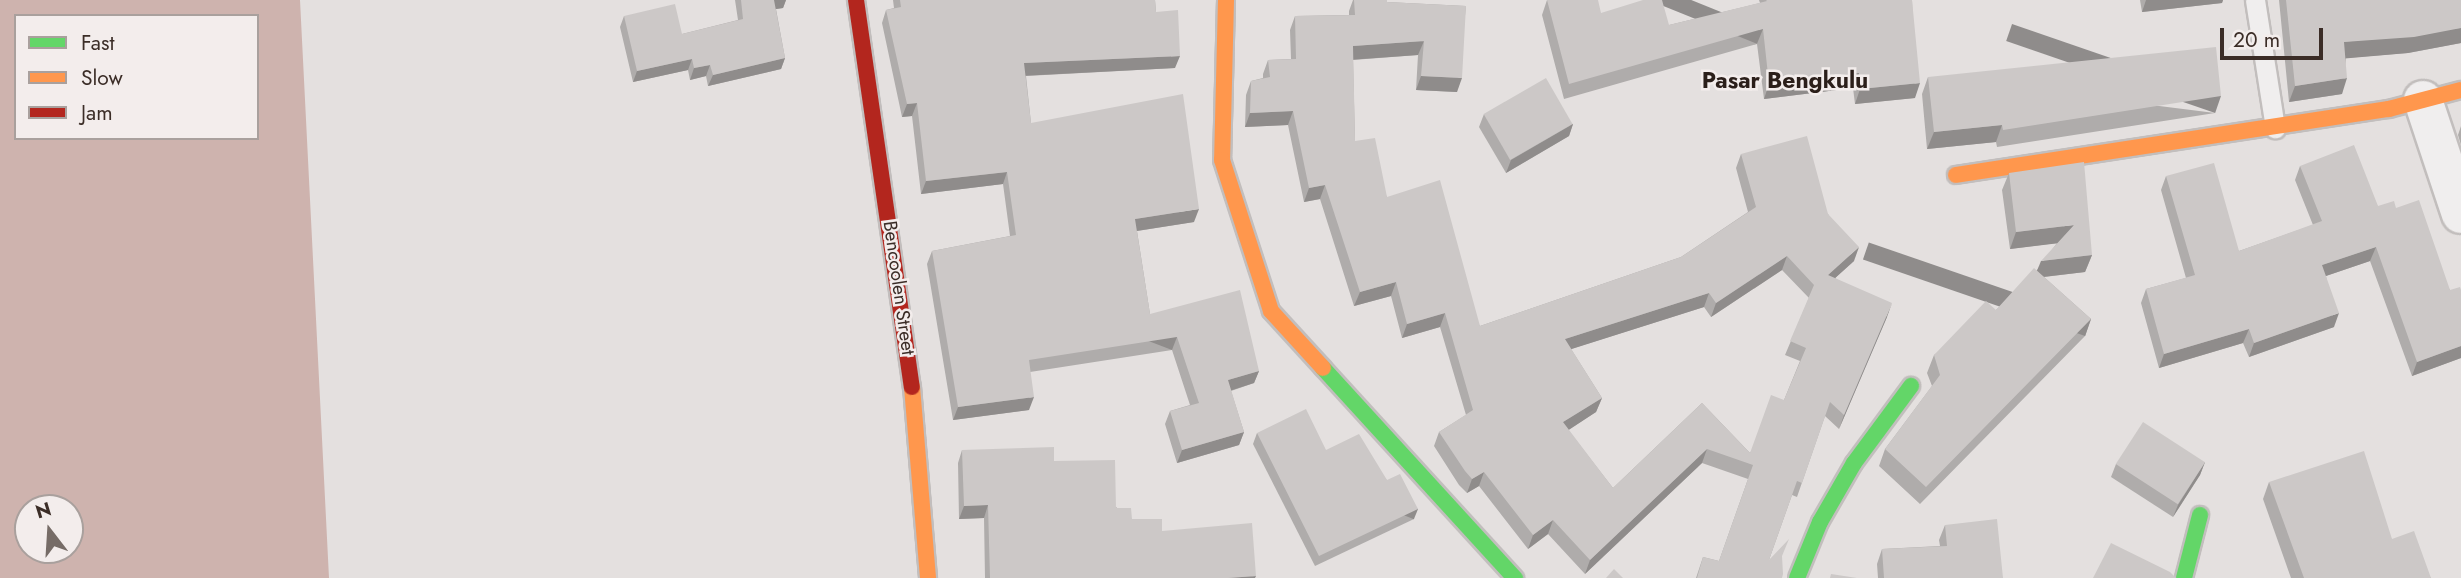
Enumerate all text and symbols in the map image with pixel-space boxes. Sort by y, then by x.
legend [14,14,259,140]
scale bar [2223,14,2326,58]
text: 20 m [2233,25,2280,55]
text: Fast [81,28,114,58]
text: Slow [81,63,123,93]
district label: Pasar Bengkulu [1702,66,1868,94]
text: Jam [81,98,113,128]
street label: Bencoolen Street [878,219,920,357]
north arrow [14,494,84,564]
text: N [32,495,54,525]

